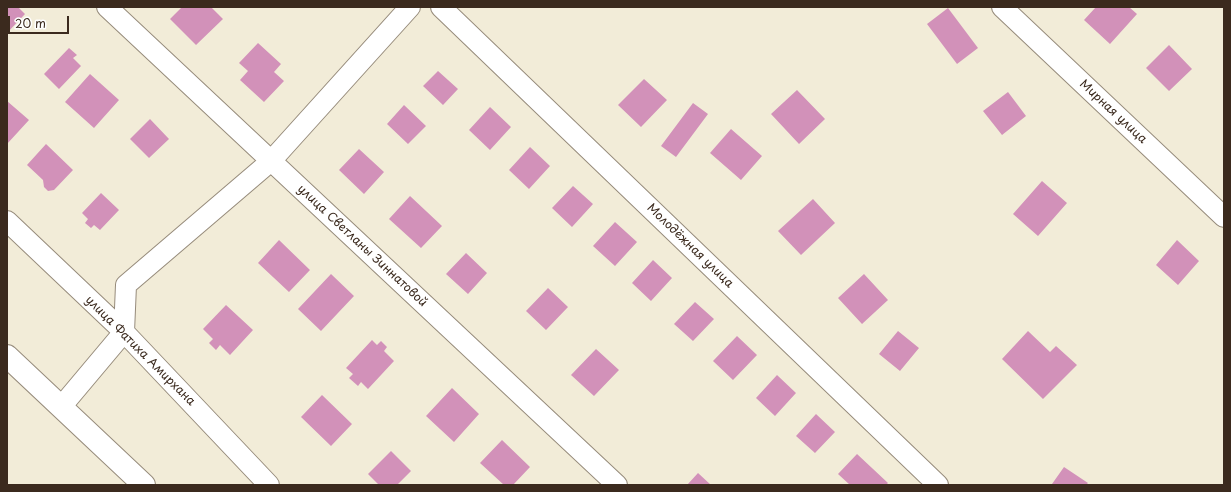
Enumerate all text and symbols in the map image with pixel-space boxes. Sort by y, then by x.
scale bar [10,8,71,34]
text: 20 m [15,14,46,32]
street label: Мирная улица [1076,77,1150,147]
street label: улица Светланы Зиннатовой [294,182,430,310]
street label: Молодёжная улица [644,201,736,291]
street label: улица Фатиха Амирхана [82,293,198,409]

